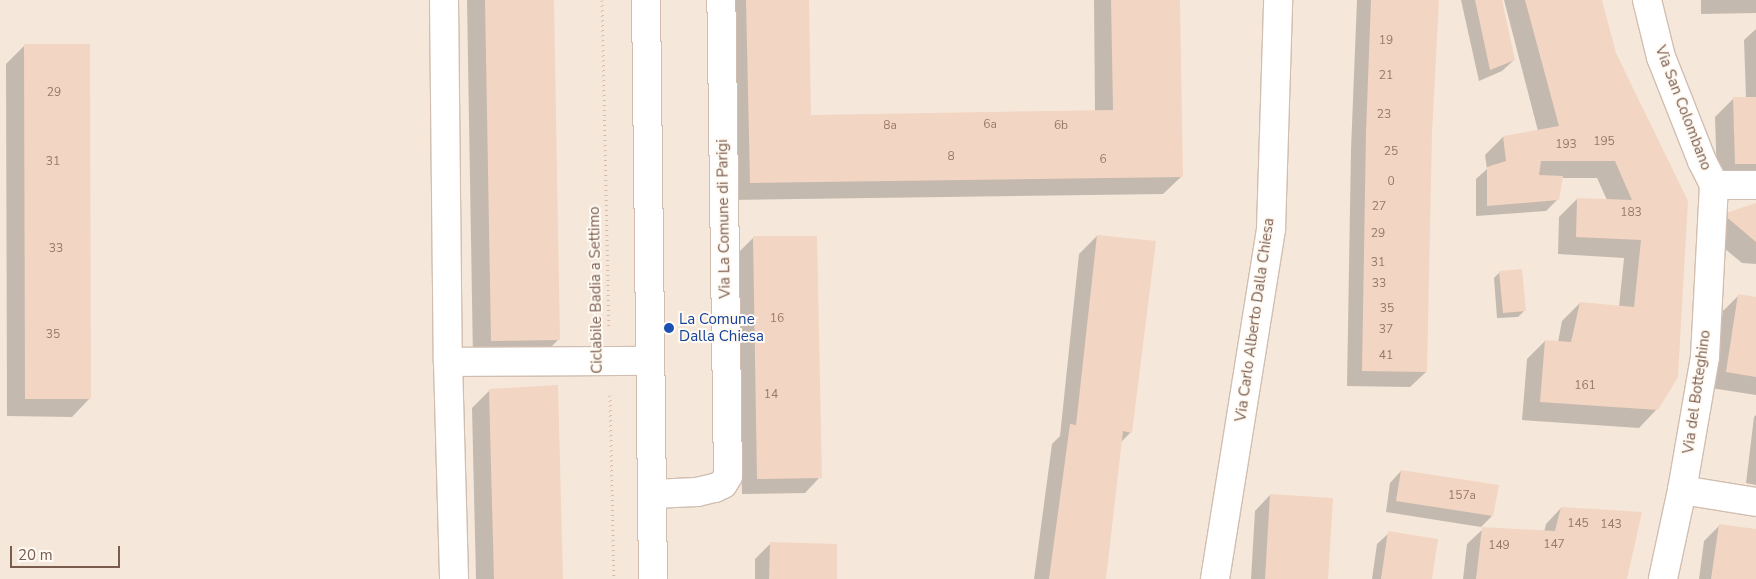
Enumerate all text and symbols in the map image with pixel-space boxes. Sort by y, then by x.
house number: 19 [1379,34,1393,48]
street label: Via San Colombano [1651,43,1715,173]
house number: 21 [1379,69,1393,83]
house number: 29 [47,86,61,100]
house number: 23 [1377,108,1391,122]
house number: 6a [983,118,997,132]
house number: 8a [883,119,897,133]
house number: 6b [1054,119,1068,133]
house number: 195 [1593,135,1615,149]
house number: 193 [1555,138,1577,152]
street label: Via La Comune di Parigi [714,139,734,299]
house number: 25 [1384,145,1398,159]
house number: 8 [947,150,955,164]
house number: 6 [1099,153,1107,167]
house number: 31 [46,155,60,169]
house number: 0 [1387,175,1395,189]
house number: 27 [1372,200,1386,214]
street label: Ciclabile Badia a Settimo [586,206,606,374]
house number: 183 [1620,206,1642,220]
street label: Via Carlo Alberto Dalla Chiesa [1232,217,1278,423]
house number: 29 [1371,227,1385,241]
house number: 33 [49,242,63,256]
house number: 31 [1371,256,1385,270]
house number: 33 [1372,277,1386,291]
house number: 35 [1380,302,1394,316]
place label: La Comune Dalla Chiesa [679,310,764,345]
house number: 16 [770,312,784,326]
marker: La Comune Dalla Chiesa [663,322,675,334]
house number: 37 [1379,323,1393,337]
house number: 35 [46,328,60,342]
street label: Via del Botteghino [1679,329,1715,455]
house number: 41 [1379,349,1393,363]
house number: 161 [1574,379,1596,393]
house number: 14 [764,388,778,402]
house number: 157a [1448,489,1476,503]
house number: 145 [1567,517,1589,531]
house number: 143 [1600,518,1622,532]
scale bar [12,536,122,568]
house number: 147 [1543,538,1565,552]
house number: 149 [1488,539,1510,553]
text: 20 m [18,545,53,565]

